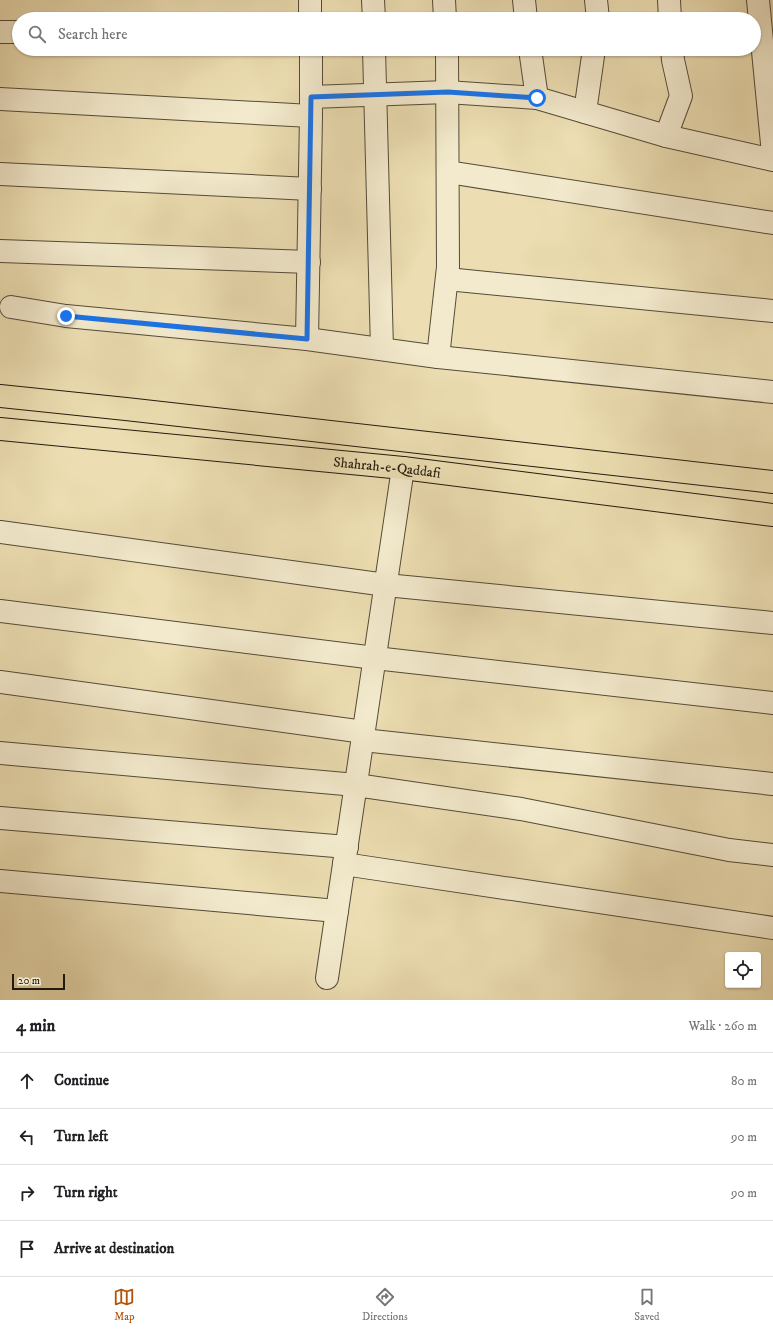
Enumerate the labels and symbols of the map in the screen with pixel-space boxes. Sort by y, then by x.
route start [528,89,546,107]
route end [57,307,75,325]
street label: Shahrah-e-Qaddafi [333,453,442,483]
scale bar [12,972,65,991]

